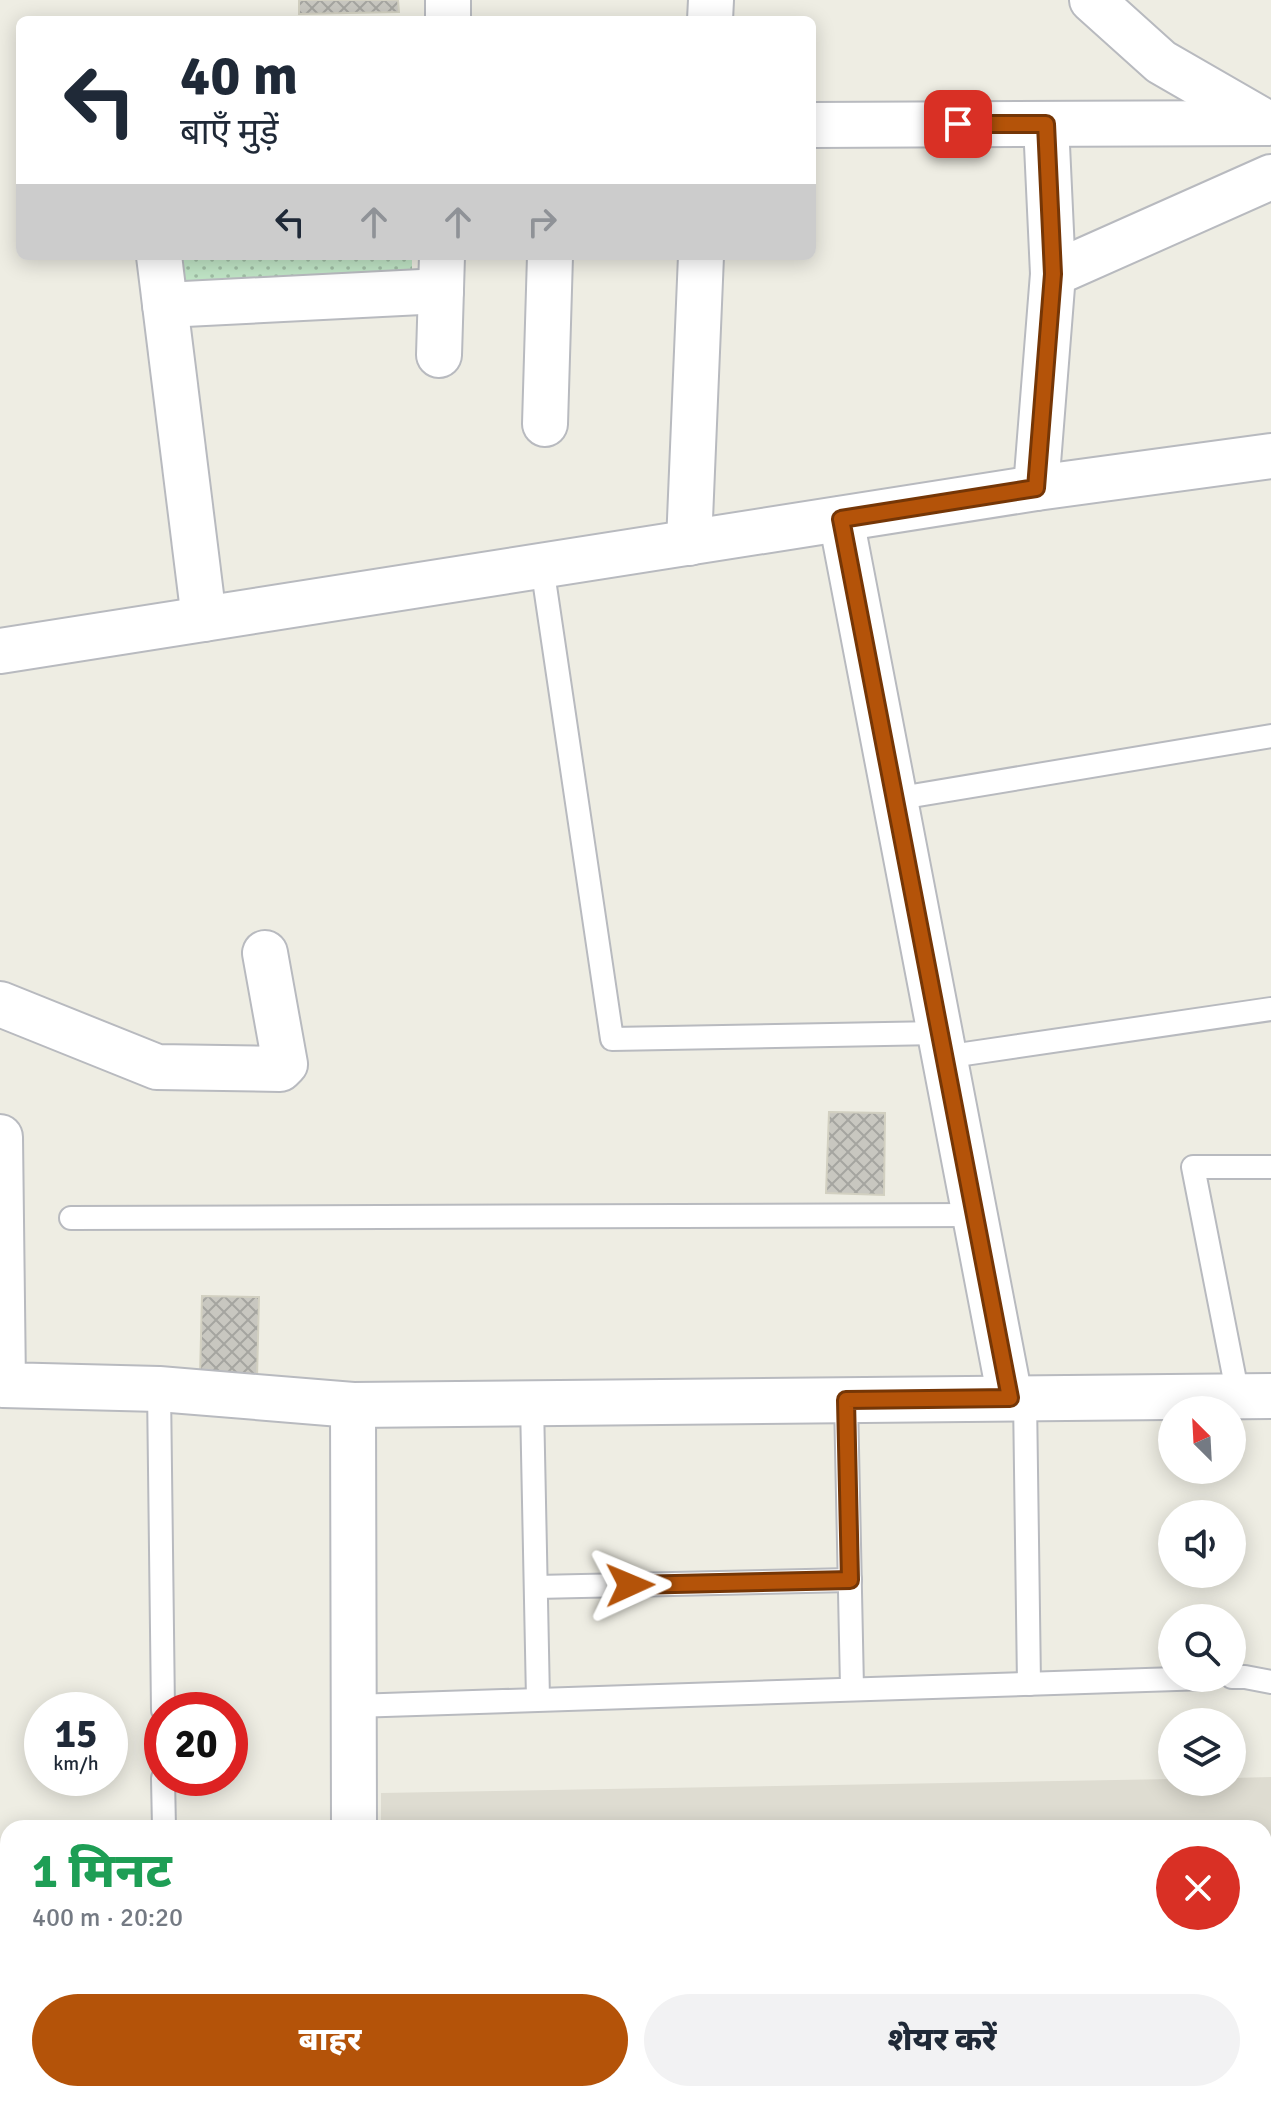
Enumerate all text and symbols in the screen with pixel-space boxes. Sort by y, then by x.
text: 40 m [180,41,298,110]
icon: left [48,48,152,152]
pin [924,90,992,158]
icon: arrive [936,102,980,146]
text: बाएँ मुड़ें [180,110,279,155]
icon: left [268,200,312,244]
icon: ahead [352,200,396,244]
icon: ahead [436,200,480,244]
icon: right [520,200,564,244]
north arrow [1158,1396,1246,1484]
map controls [1158,1396,1246,1796]
button: sound [1158,1500,1246,1588]
position arrow [588,1543,672,1627]
button: search [1158,1604,1246,1692]
speed limit sign: 20 [144,1692,248,1796]
button: layers [1158,1708,1246,1796]
text: 15 [54,1709,98,1759]
text: km/h [53,1751,99,1776]
text: 1 मिनट [32,1842,172,1901]
button: close [1156,1846,1240,1930]
text: 400 m · 20:20 [32,1902,183,1934]
button: बाहर [32,1994,628,2086]
button: शेयर करें [644,1994,1240,2086]

